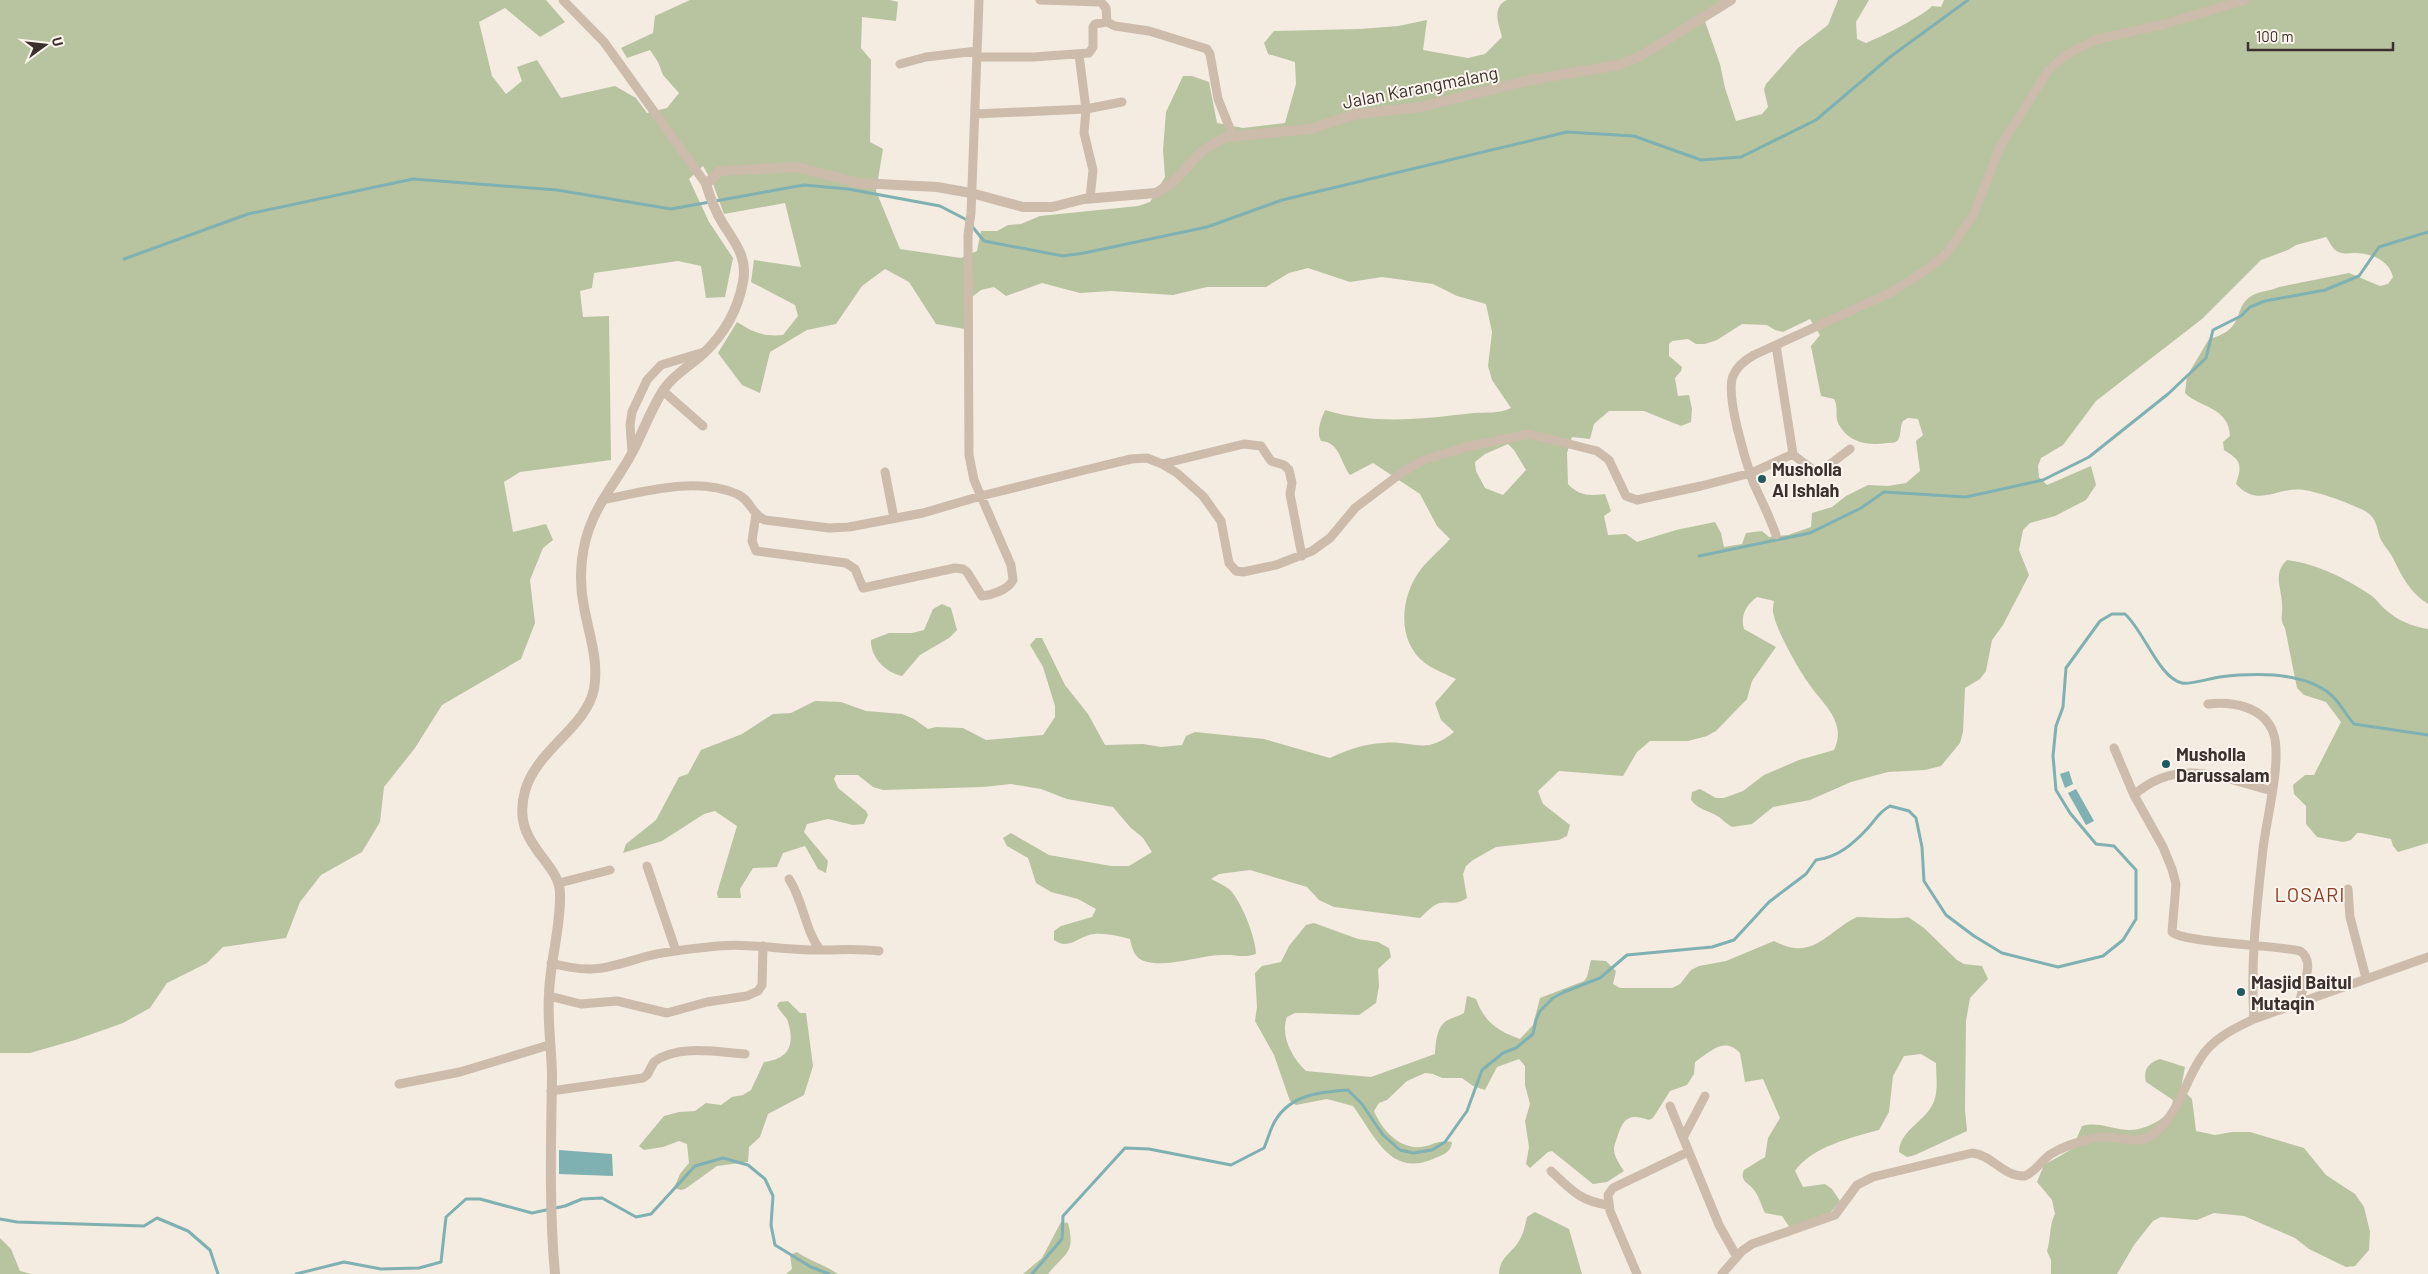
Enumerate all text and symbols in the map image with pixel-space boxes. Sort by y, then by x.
north arrow [20,20,70,70]
scale bar [2248,20,2393,52]
text: 100 m [2256,27,2294,45]
text: U [49,35,67,48]
street label: Jalan Karangmalang [1340,61,1500,113]
place label: Musholla Al Ishlah [1772,458,1842,501]
marker: Musholla Al Ishlah [1756,473,1768,485]
place label: Musholla Darussalam [2176,743,2270,786]
marker: Musholla Darussalam [2160,758,2172,770]
district label: LOSARI [2275,882,2345,906]
place label: Masjid Baitul Mutaqin [2251,971,2352,1014]
marker: Masjid Baitul Mutaqin [2235,986,2247,998]

